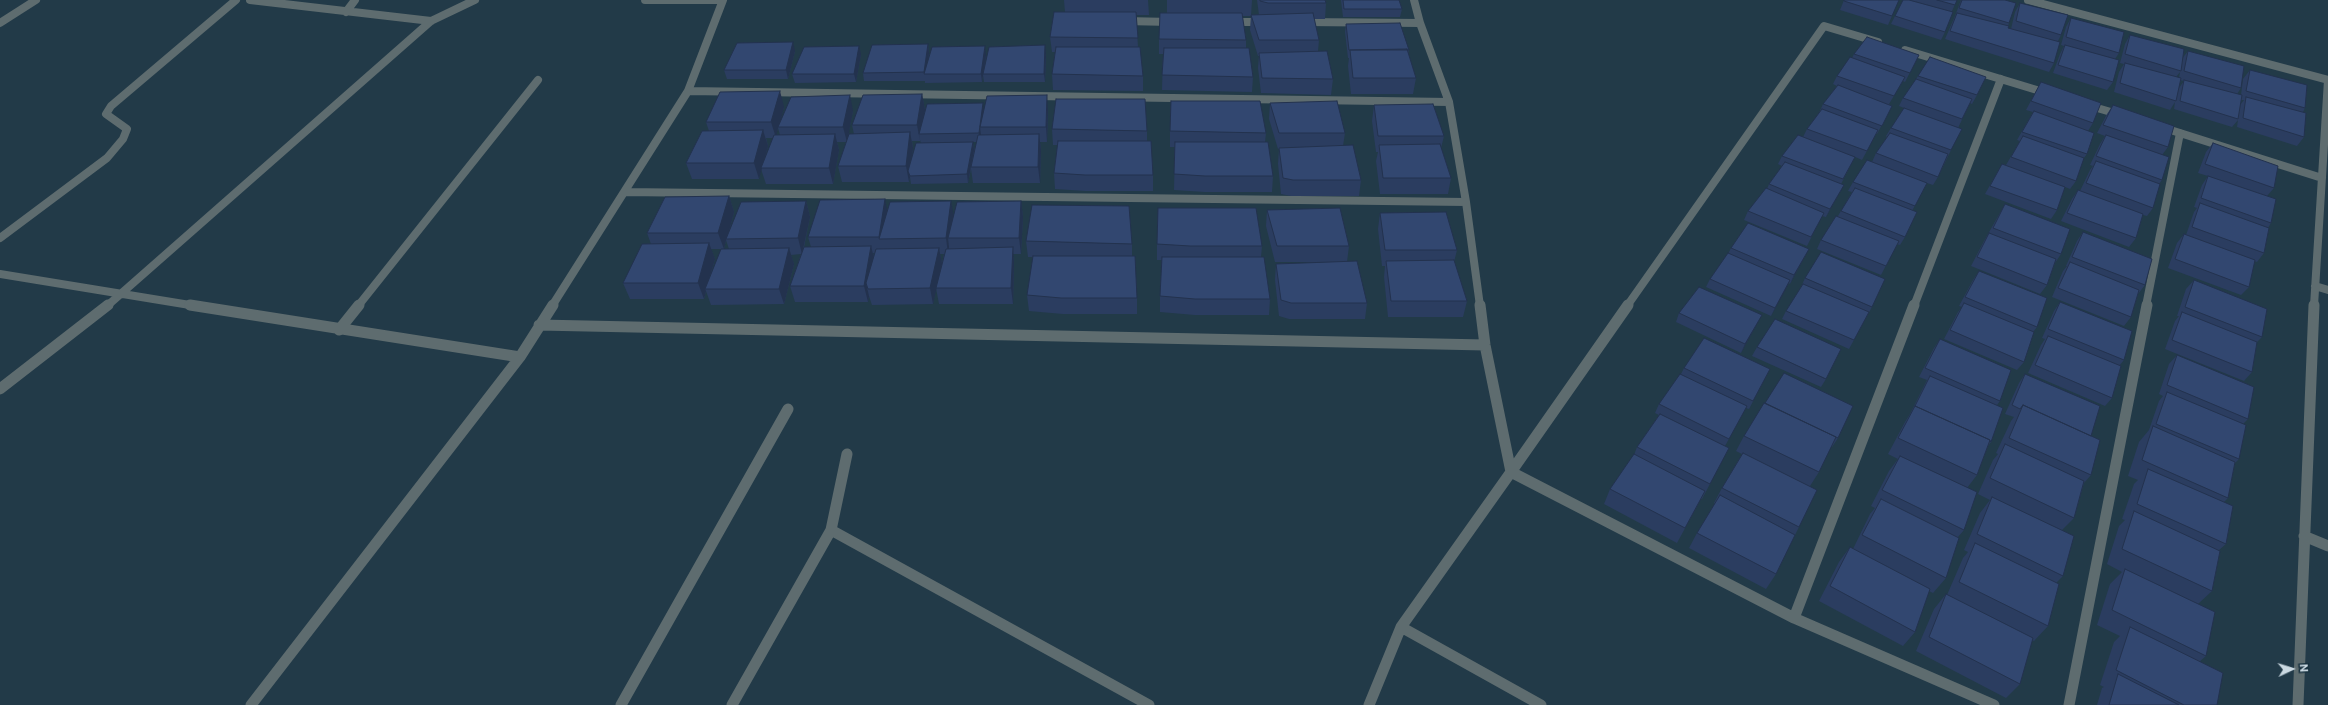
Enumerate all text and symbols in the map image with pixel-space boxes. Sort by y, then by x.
north arrow [2272,649,2312,689]
text: N [2298,664,2311,673]

